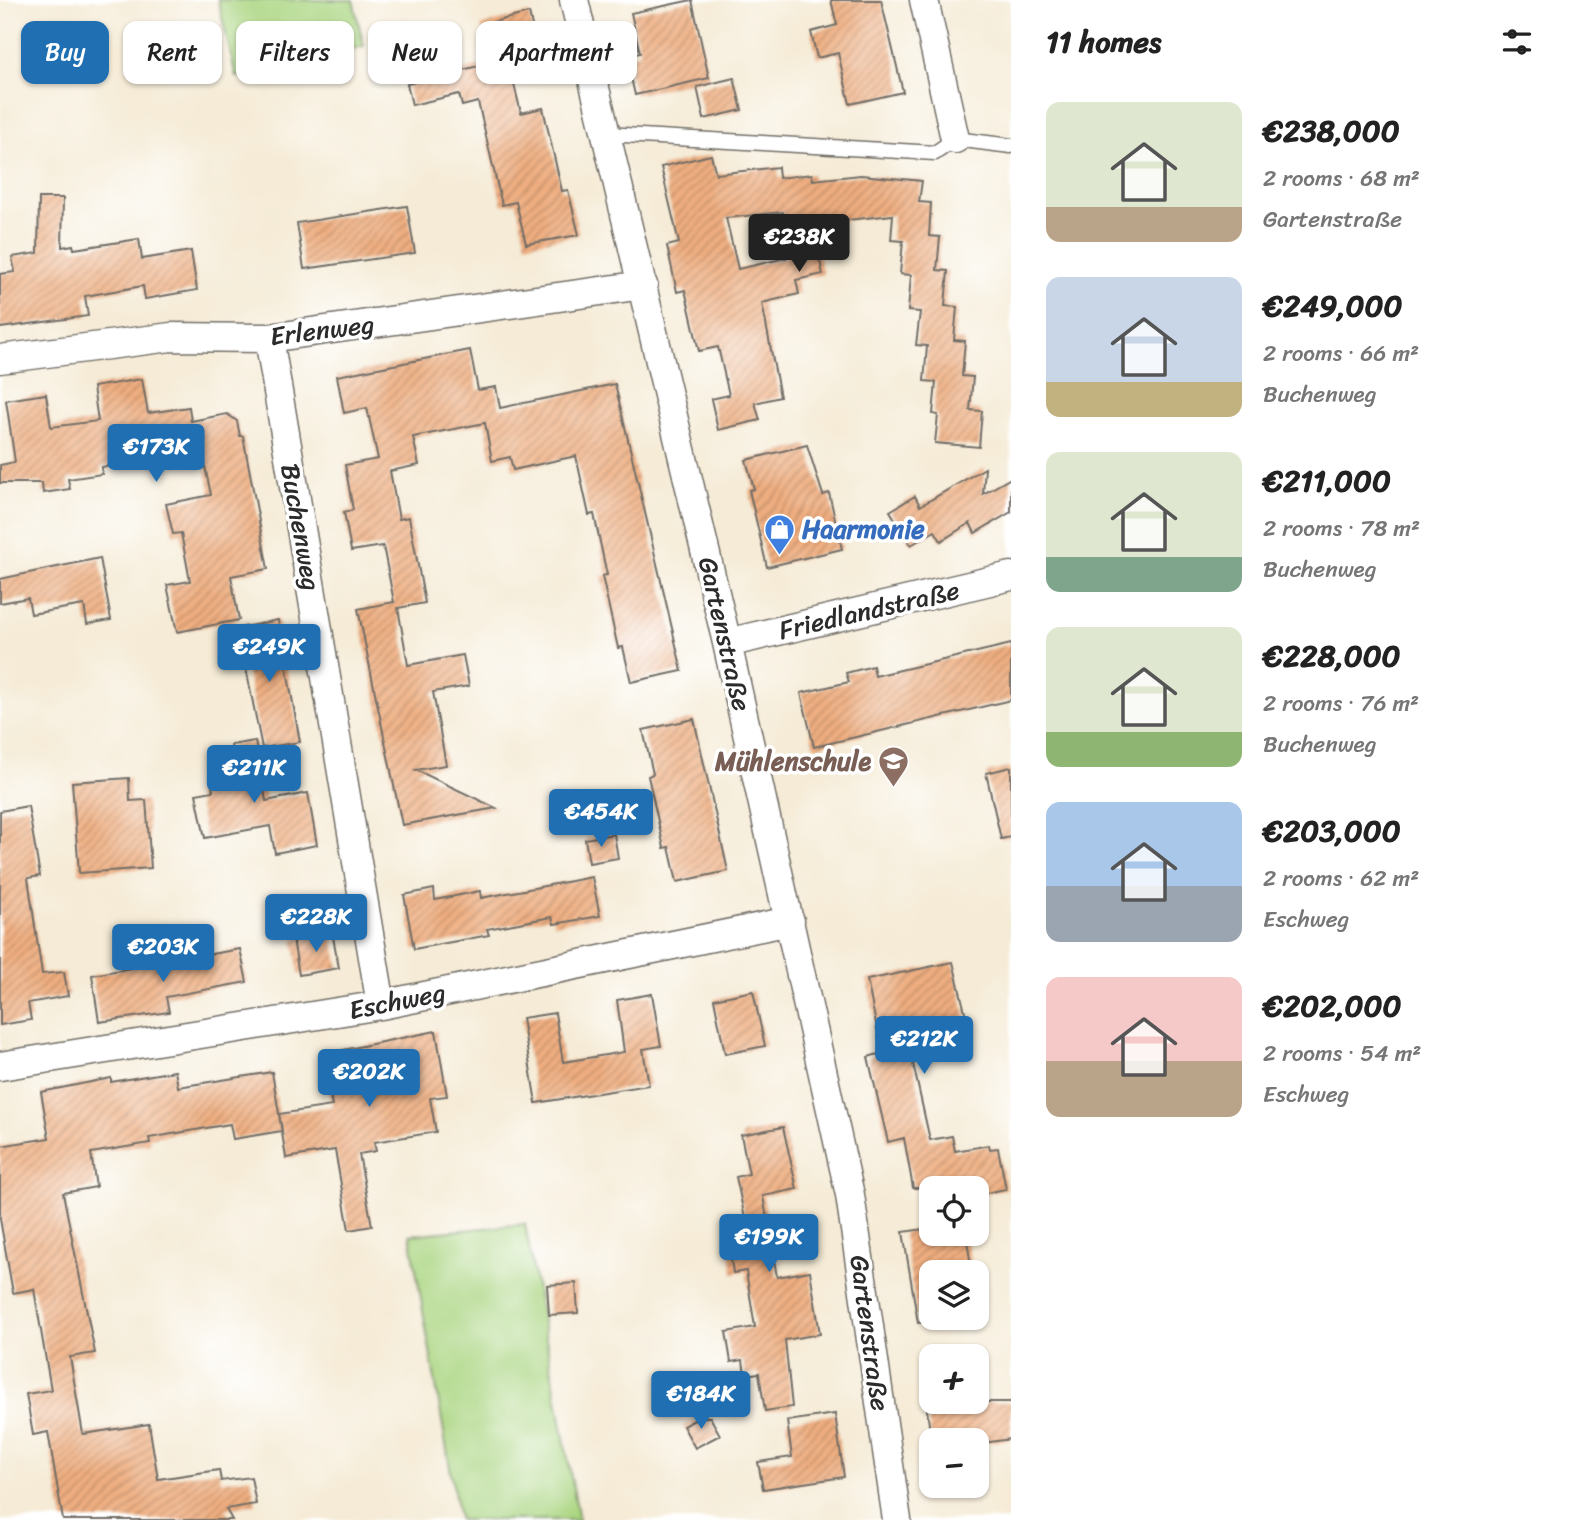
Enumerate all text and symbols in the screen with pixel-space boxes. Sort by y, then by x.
text: 11 homes [1046,15,1161,69]
chip: Buy [21,21,109,84]
chip: Rent [123,21,222,84]
chip: Filters [236,21,354,84]
chip: New [368,21,462,84]
chip: Apartment [476,21,637,84]
icon: filters [1498,23,1536,61]
text: €238,000 [1263,104,1400,158]
icon: home [1102,130,1186,214]
text: 2 rooms · 68 m² [1263,158,1420,199]
text: Gartenstraße [1263,199,1402,240]
pin: €238K [750,215,848,274]
text: €238K [764,216,834,257]
text: €249,000 [1263,279,1402,333]
street label: Erlenweg [267,301,377,359]
icon: home [1102,305,1186,389]
text: 2 rooms · 66 m² [1263,333,1419,374]
text: Buchenweg [1263,374,1376,415]
pin: €173K [107,424,205,484]
text: €173K [124,426,188,467]
text: €211,000 [1263,454,1391,508]
street label: Buchenweg [267,460,335,594]
icon: home [1102,480,1186,564]
place label: Haarmonie [802,506,925,552]
text: 2 rooms · 78 m² [1263,508,1420,549]
shop icon: Haarmonie [762,512,796,556]
text: Buchenweg [1263,549,1376,590]
street label: Gartenstraße [685,552,765,716]
street label: Friedlandstraße [774,567,964,653]
pin: €249K [220,624,318,684]
text: €249K [233,626,305,667]
text: €228,000 [1263,629,1401,683]
icon: home [1102,655,1186,739]
text: 2 rooms · 76 m² [1263,683,1419,724]
text: Buchenweg [1263,724,1376,765]
place label: Mühlenschule [714,738,871,784]
school or university icon: Mühlenschule [877,744,911,788]
pin: €211K [205,746,303,805]
text: €211K [223,747,285,788]
pin: €454K [552,790,650,849]
text: €454K [565,791,637,832]
text: €203,000 [1263,804,1401,858]
icon: home [1102,830,1186,914]
text: 2 rooms · 62 m² [1263,858,1419,899]
pin: €228K [267,894,365,954]
text: €228K [281,896,351,937]
text: Eschweg [1263,899,1349,940]
pin: €203K [114,925,212,984]
text: €203K [128,926,198,967]
street label: Eschweg [345,969,449,1033]
text: €202,000 [1263,979,1401,1033]
icon: home [1102,1005,1186,1089]
pin: €212K [875,1016,973,1076]
text: €212K [891,1018,957,1059]
text: 2 rooms · 54 m² [1263,1033,1421,1074]
pin: €202K [320,1050,418,1109]
text: €202K [334,1051,404,1092]
text: Eschweg [1263,1074,1349,1115]
map controls [919,1176,989,1498]
button: locate [919,1176,989,1246]
pin: €199K [720,1214,818,1274]
text: €199K [735,1216,803,1257]
street label: Gartenstraße [836,1252,904,1414]
button: layers [919,1260,989,1330]
button: + [919,1344,989,1414]
pin: €184K [652,1372,750,1431]
text: €184K [667,1373,735,1414]
button: − [919,1428,989,1498]

